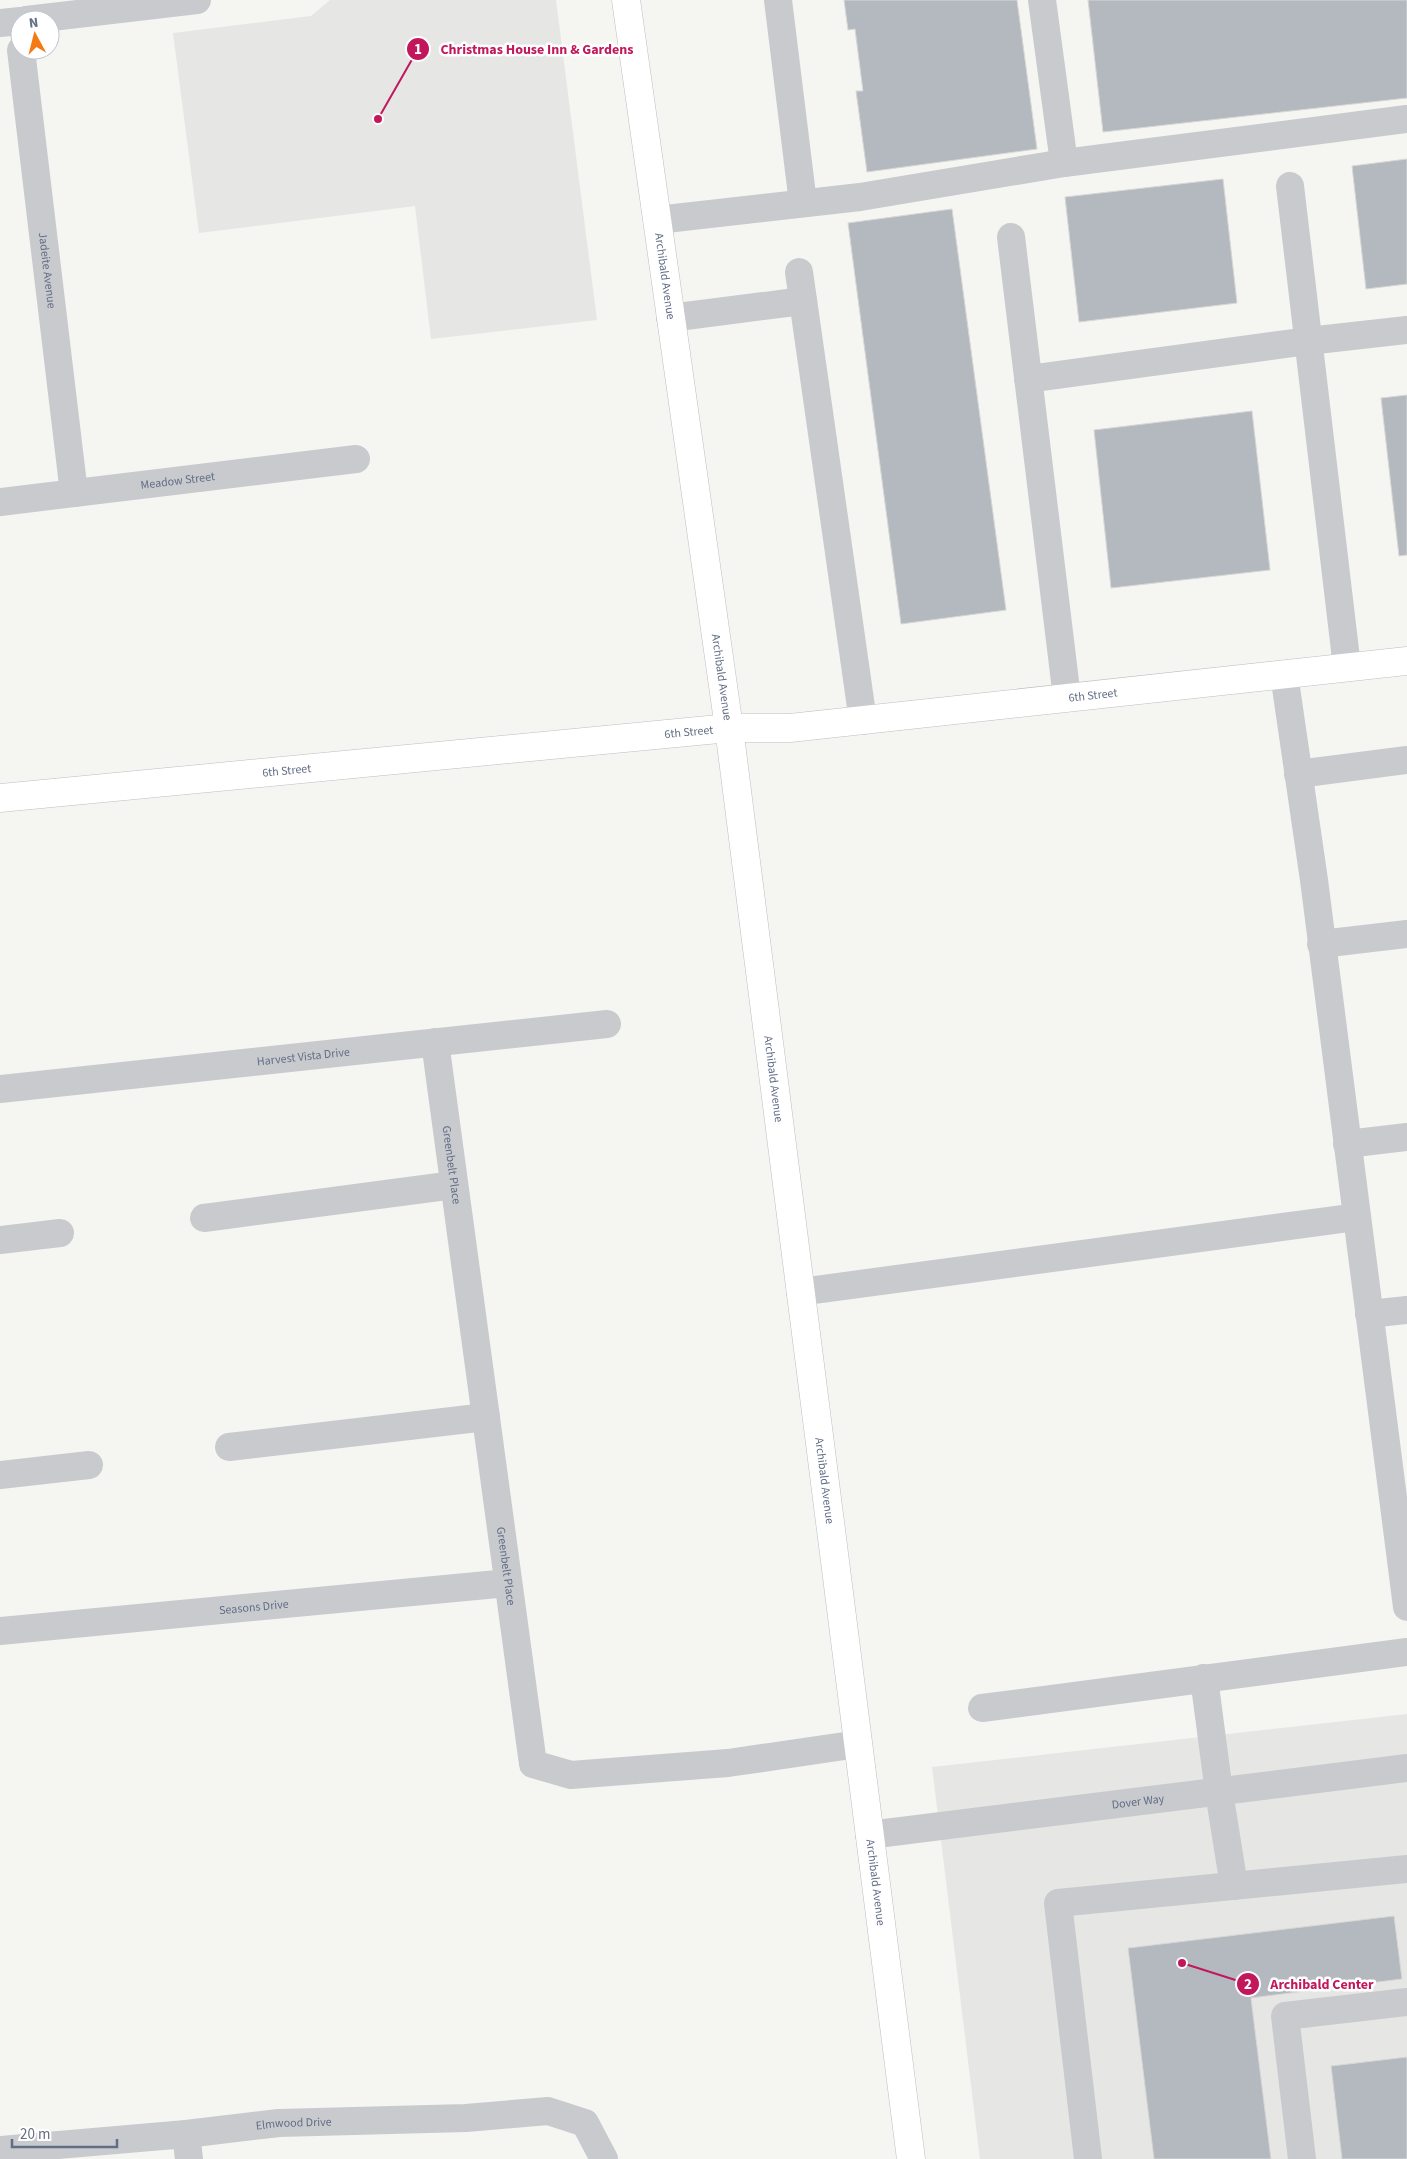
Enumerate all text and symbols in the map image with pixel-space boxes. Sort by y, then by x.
north arrow [10,10,60,60]
text: N [28,13,39,34]
callout: Christmas House Inn & Gardens [405,35,643,64]
text: 1 [414,39,422,60]
text: Christmas House Inn & Gardens [440,40,634,60]
street label: Jadeite Avenue [34,231,60,310]
street label: Archibald Avenue [650,232,679,321]
street label: Meadow Street [140,468,216,494]
street label: Archibald Avenue [707,633,736,722]
street label: 6th Street [1068,685,1118,707]
street label: 6th Street [664,722,714,743]
street label: 6th Street [261,760,312,782]
street label: Archibald Avenue [759,1035,787,1123]
street label: Harvest Vista Drive [256,1044,351,1070]
street label: Greenbelt Place [437,1125,465,1205]
street label: Archibald Avenue [810,1436,838,1525]
street label: Greenbelt Place [492,1526,519,1607]
street label: Seasons Drive [218,1596,290,1619]
street label: Dover Way [1111,1790,1166,1814]
street label: Archibald Avenue [861,1838,889,1927]
callout: Archibald Center [1236,1970,1384,1999]
text: 2 [1244,1974,1252,1995]
text: Archibald Center [1269,1975,1374,1995]
street label: Elmwood Drive [255,2114,332,2135]
scale bar [12,2116,118,2148]
text: 20 m [20,2124,50,2145]

